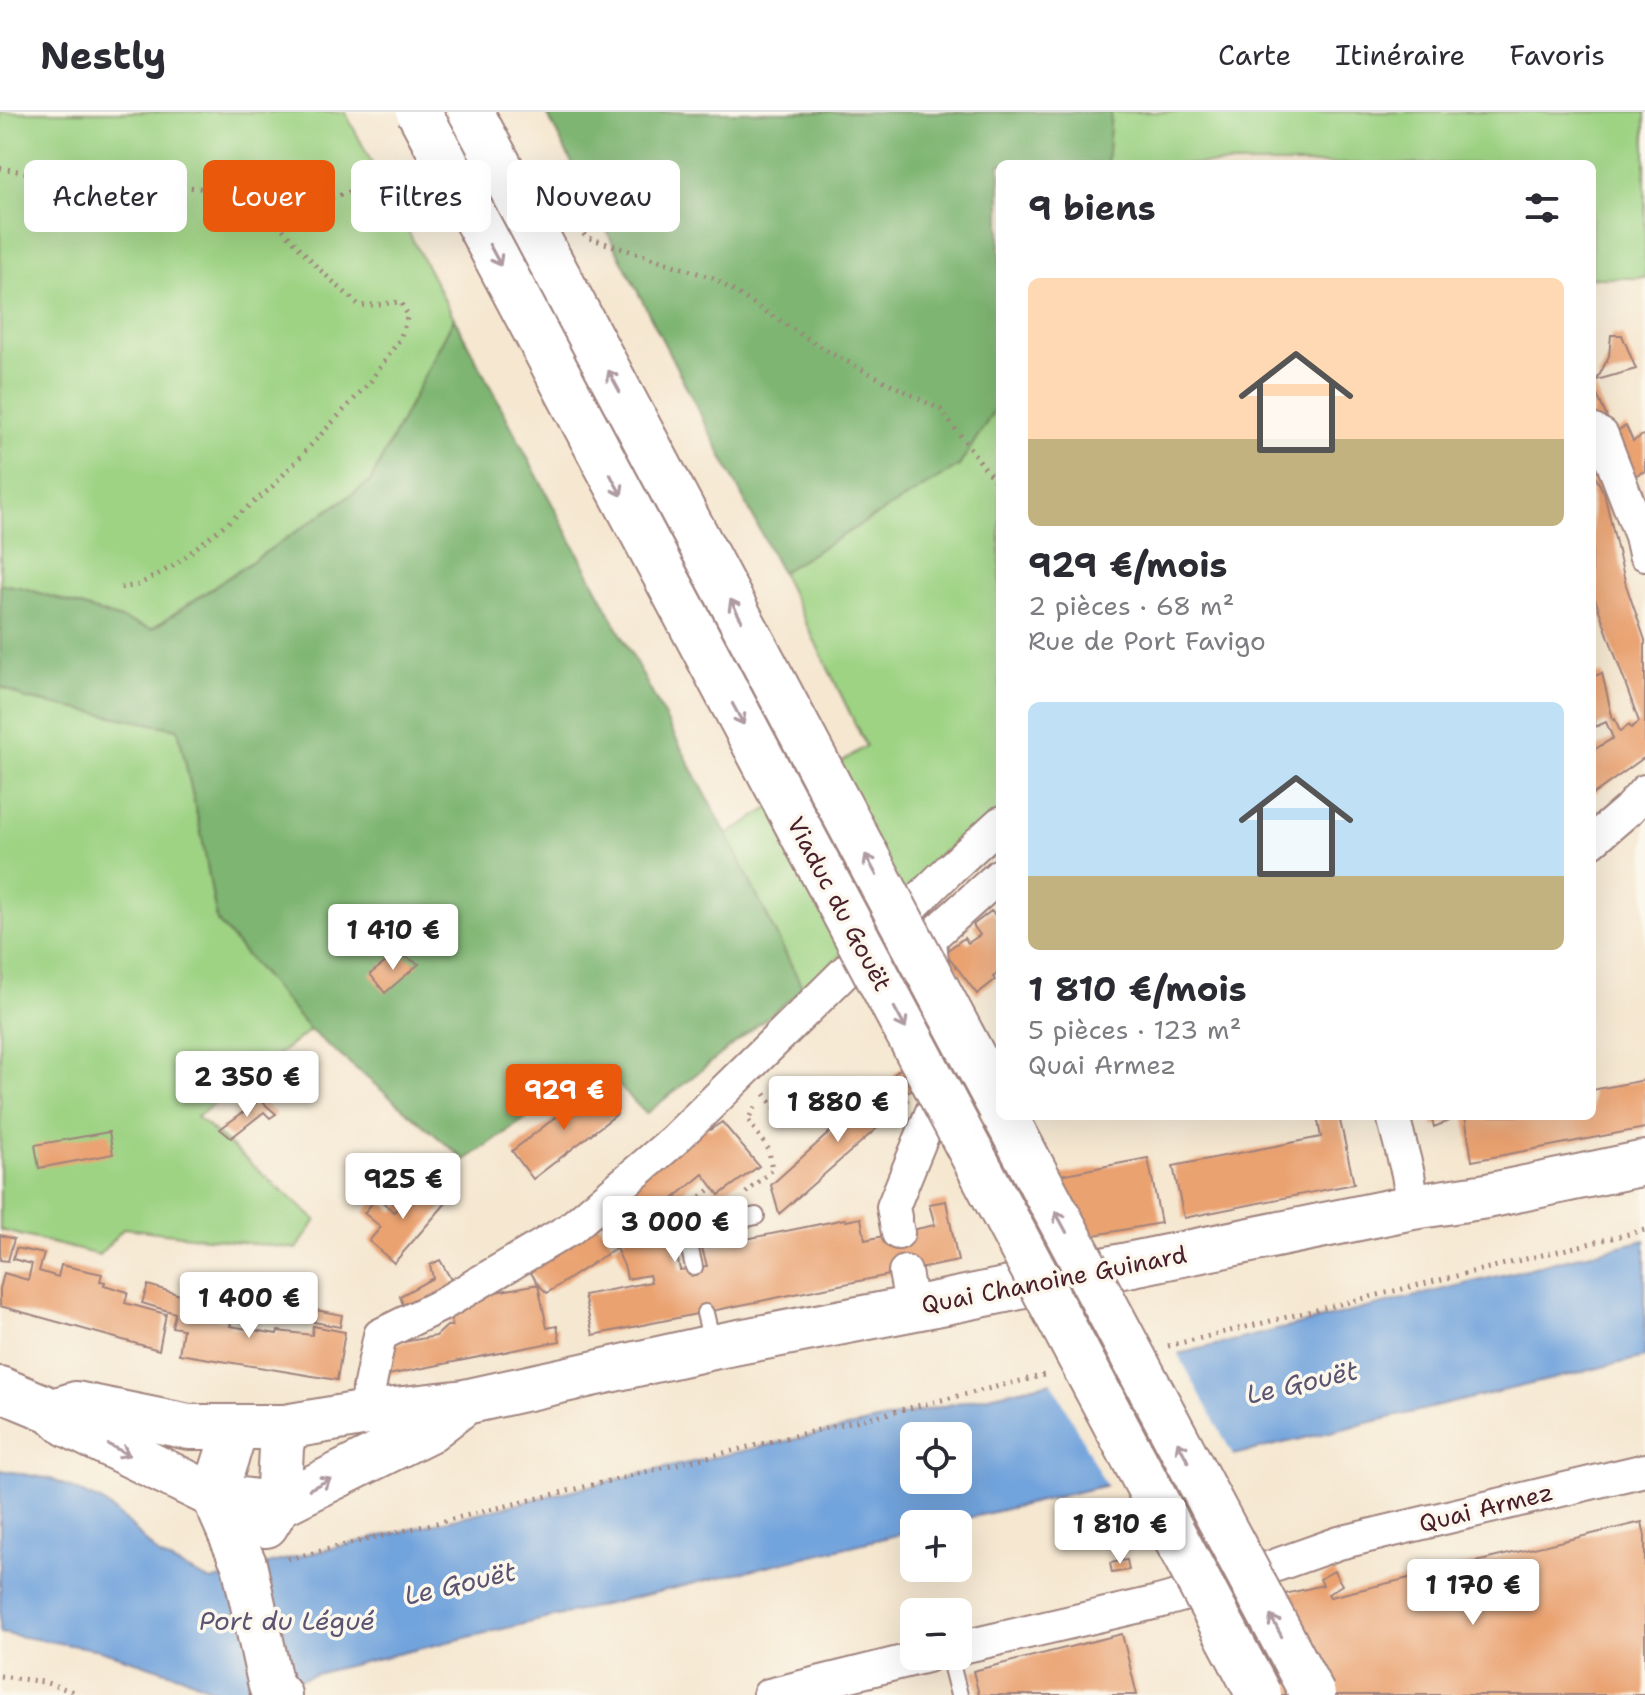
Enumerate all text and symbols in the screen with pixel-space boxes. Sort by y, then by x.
text: Nestly [40,30,166,81]
text: Carte [1218,36,1291,74]
text: Itinéraire [1335,36,1465,74]
text: Favoris [1509,36,1605,74]
chip: Acheter [24,160,187,232]
chip: Louer [203,160,335,232]
chip: Filtres [351,160,491,232]
chip: Nouveau [507,160,680,232]
text: 9 biens [1028,185,1156,231]
icon: filters [1520,186,1564,230]
one-way arrow [487,243,503,266]
icon: home [1224,330,1368,474]
one-way arrow [606,369,622,393]
one-way arrow [609,472,625,496]
text: 929 €/mois [1028,542,1227,588]
text: 2 pièces · 68 m² [1028,588,1234,623]
one-way arrow [728,599,744,623]
text: Rue de Port Favigo [1028,623,1266,658]
one-way arrow [731,702,747,726]
icon: home [1224,754,1368,898]
street label: Viaduc du Gouët [779,811,899,997]
one-way arrow [863,853,879,877]
pin: 1 410 € [319,904,467,972]
text: 1 410 € [346,912,440,947]
text: 1 810 €/mois [1028,966,1247,1012]
one-way arrow [892,1006,908,1030]
text: 5 pièces · 123 m² [1028,1012,1241,1047]
text: Quai Armez [1028,1047,1176,1082]
pin: 2 350 € [173,1051,321,1119]
text: 2 350 € [194,1059,300,1094]
pin: 929 € [508,1064,620,1132]
text: 929 € [524,1072,604,1107]
pin: 1 880 € [764,1076,912,1144]
text: 1 880 € [787,1084,889,1119]
pin: 925 € [347,1153,459,1221]
text: 925 € [363,1161,443,1196]
pin: 3 000 € [601,1196,749,1264]
text: 3 000 € [621,1204,729,1239]
one-way arrow [1053,1211,1069,1234]
street label: Quai Chanoine Guinard [919,1239,1189,1321]
pin: 1 400 € [175,1272,323,1340]
text: 1 400 € [198,1280,300,1315]
water label: Le Gouët [1243,1352,1362,1412]
map controls [900,1422,972,1670]
button: locate [900,1422,972,1494]
one-way arrow [1175,1440,1191,1464]
one-way arrow [107,1443,131,1459]
one-way arrow [307,1476,331,1491]
street label: Quai Armez [1416,1476,1556,1540]
pin: 1 810 € [1046,1498,1194,1566]
text: 1 810 € [1073,1506,1167,1541]
button: + [900,1510,972,1582]
water label: Le Gouët [401,1553,520,1613]
pin: 1 170 € [1399,1559,1547,1627]
text: 1 170 € [1425,1567,1521,1602]
button: − [900,1598,972,1670]
water label: Port du Légué [199,1603,375,1638]
one-way arrow [1268,1615,1284,1638]

